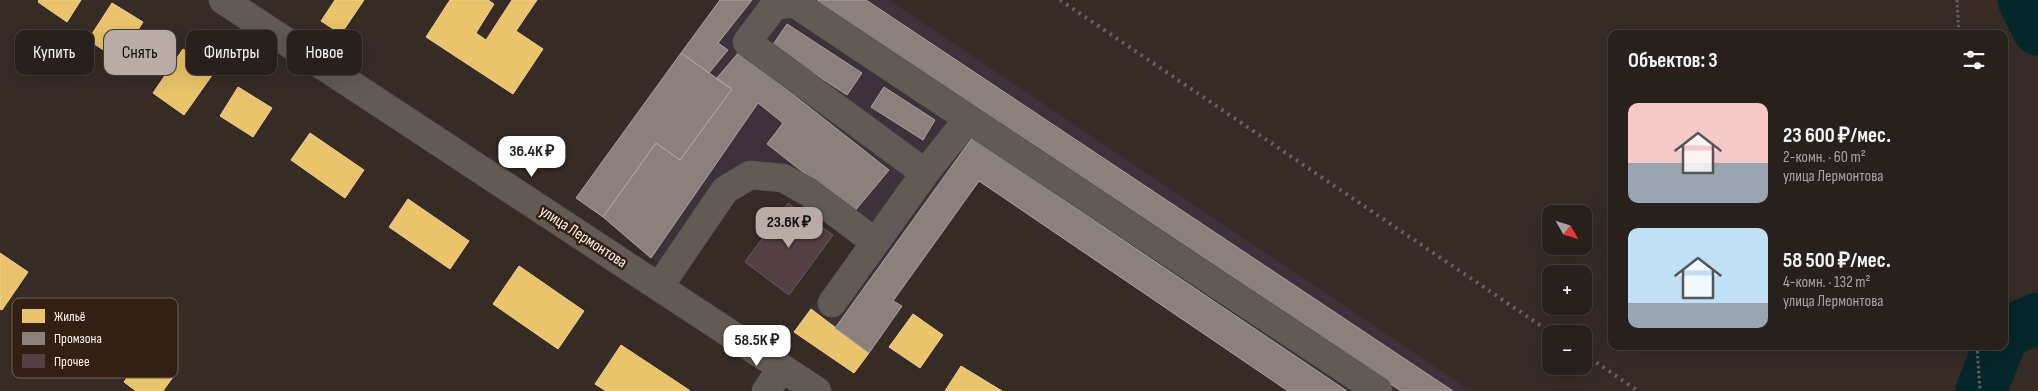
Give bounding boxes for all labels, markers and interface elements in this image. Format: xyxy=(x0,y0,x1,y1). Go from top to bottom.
chip: Купить xyxy=(15,30,94,75)
chip: Снять xyxy=(104,30,176,75)
chip: Фильтры xyxy=(186,30,277,75)
chip: Новое xyxy=(287,30,362,75)
icon: filters xyxy=(1960,46,1988,74)
text: Объектов: 3 xyxy=(1628,48,1718,73)
icon: home xyxy=(1668,123,1728,183)
text: 23 600 ₽/мес. xyxy=(1783,123,1891,148)
pin: 36.4K ₽ xyxy=(486,136,578,178)
text: 36.4K ₽ xyxy=(509,142,555,161)
text: 2-комн. · 60 m² xyxy=(1783,148,1866,167)
text: улица Лермонтова xyxy=(1783,167,1883,186)
street label: улица Лермонтова xyxy=(536,202,630,272)
north arrow xyxy=(1542,205,1592,255)
map controls xyxy=(1542,205,1592,375)
pin: 23.6K ₽ xyxy=(743,206,835,249)
text: 23.6K ₽ xyxy=(767,213,811,232)
icon: home xyxy=(1668,248,1728,308)
text: 58 500 ₽/мес. xyxy=(1783,248,1891,273)
button: + xyxy=(1542,265,1592,315)
text: 4-комн. · 132 m² xyxy=(1783,273,1871,292)
text: улица Лермонтова xyxy=(1783,292,1883,311)
legend xyxy=(12,298,178,378)
text: Жильё xyxy=(54,308,85,325)
pin: 58.5K ₽ xyxy=(711,324,803,367)
button: − xyxy=(1542,325,1592,375)
text: Промзона xyxy=(54,330,102,347)
text: 58.5K ₽ xyxy=(735,331,779,350)
text: Прочее xyxy=(54,353,90,370)

